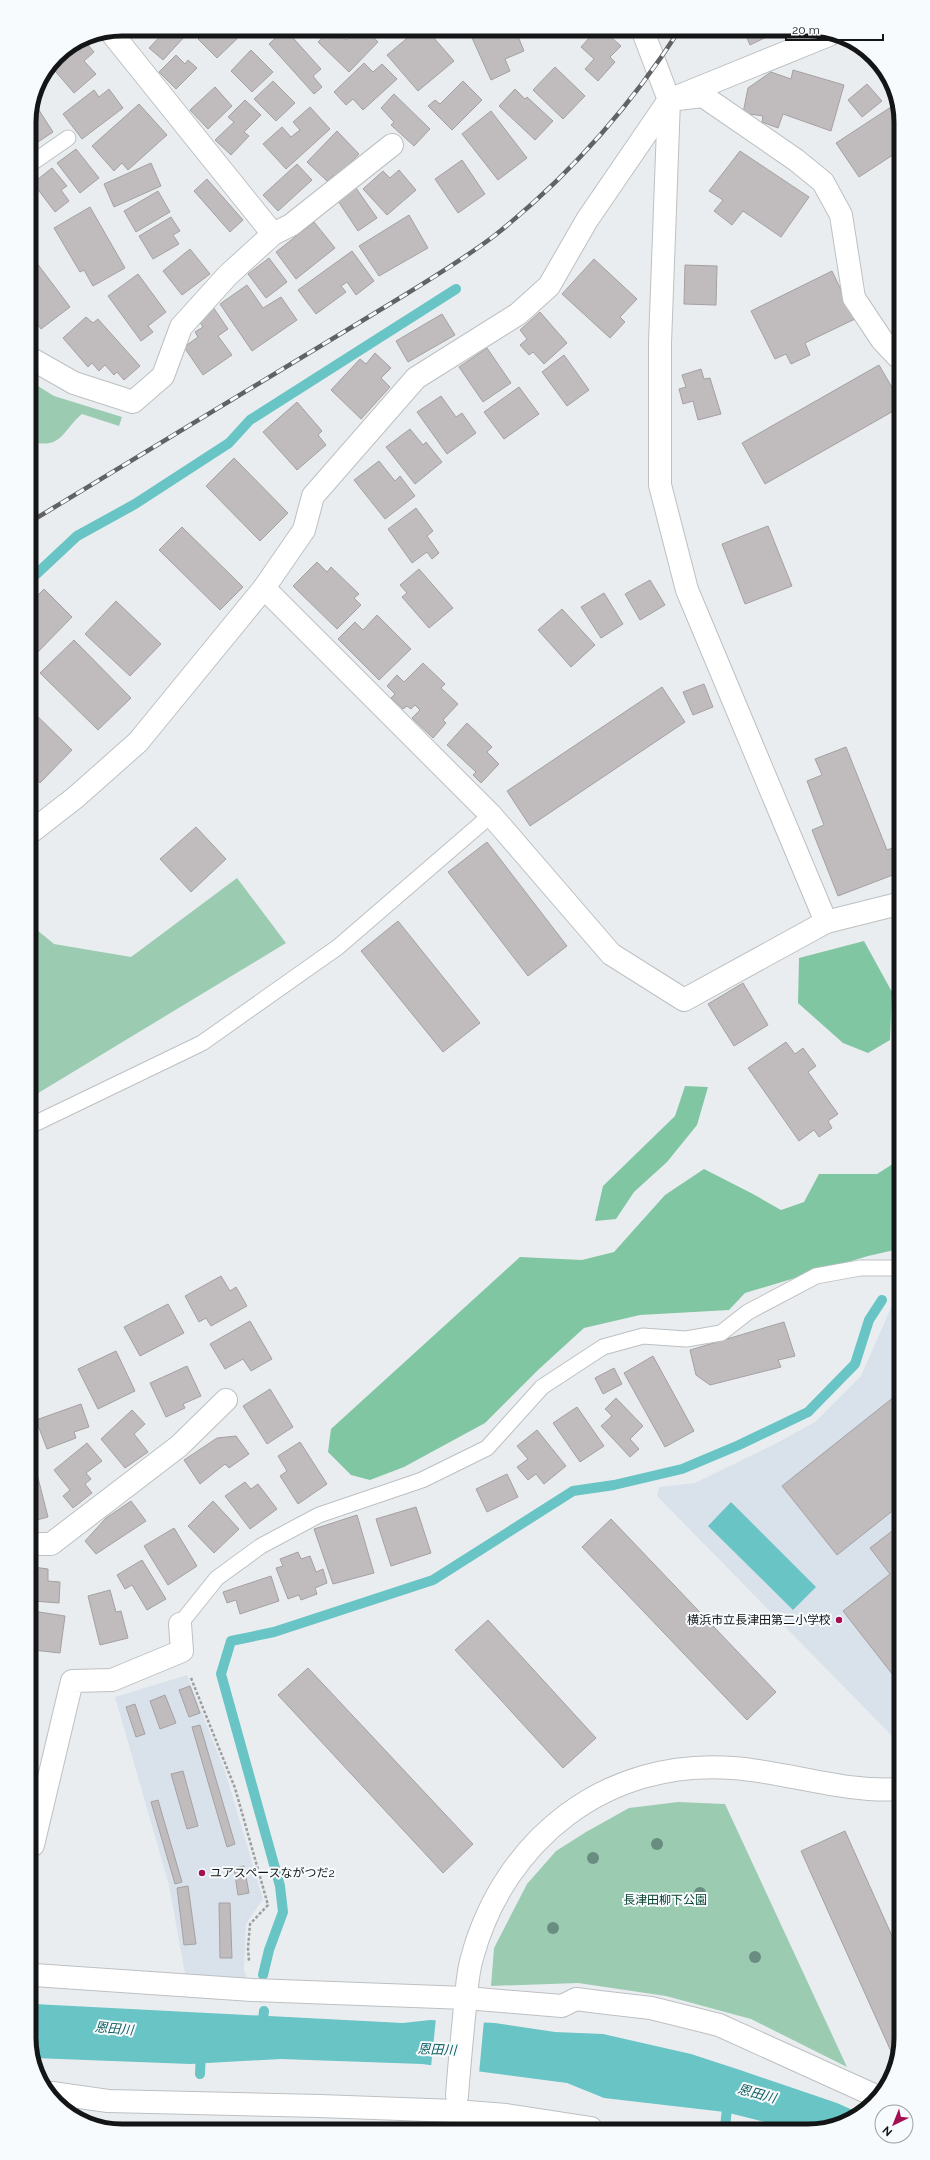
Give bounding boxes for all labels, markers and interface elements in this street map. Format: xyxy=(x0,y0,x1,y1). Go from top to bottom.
scale bar xyxy=(786,16,883,42)
text: 20 m xyxy=(792,23,820,37)
place label: 横浜市立長津田第二小学校 xyxy=(687,1613,831,1627)
marker: 横浜市立長津田第二小学校 xyxy=(834,1615,844,1625)
place label: ユアスペースながつだ2 xyxy=(210,1866,335,1880)
marker: ユアスペースながつだ2 xyxy=(197,1868,207,1878)
park label: 長津田柳下公園 xyxy=(623,1893,707,1907)
water label: 恩田川 xyxy=(94,2019,136,2038)
water label: 恩田川 xyxy=(417,2041,459,2058)
water label: 恩田川 xyxy=(736,2081,780,2106)
north arrow xyxy=(874,2104,914,2144)
text: N xyxy=(880,2123,895,2139)

